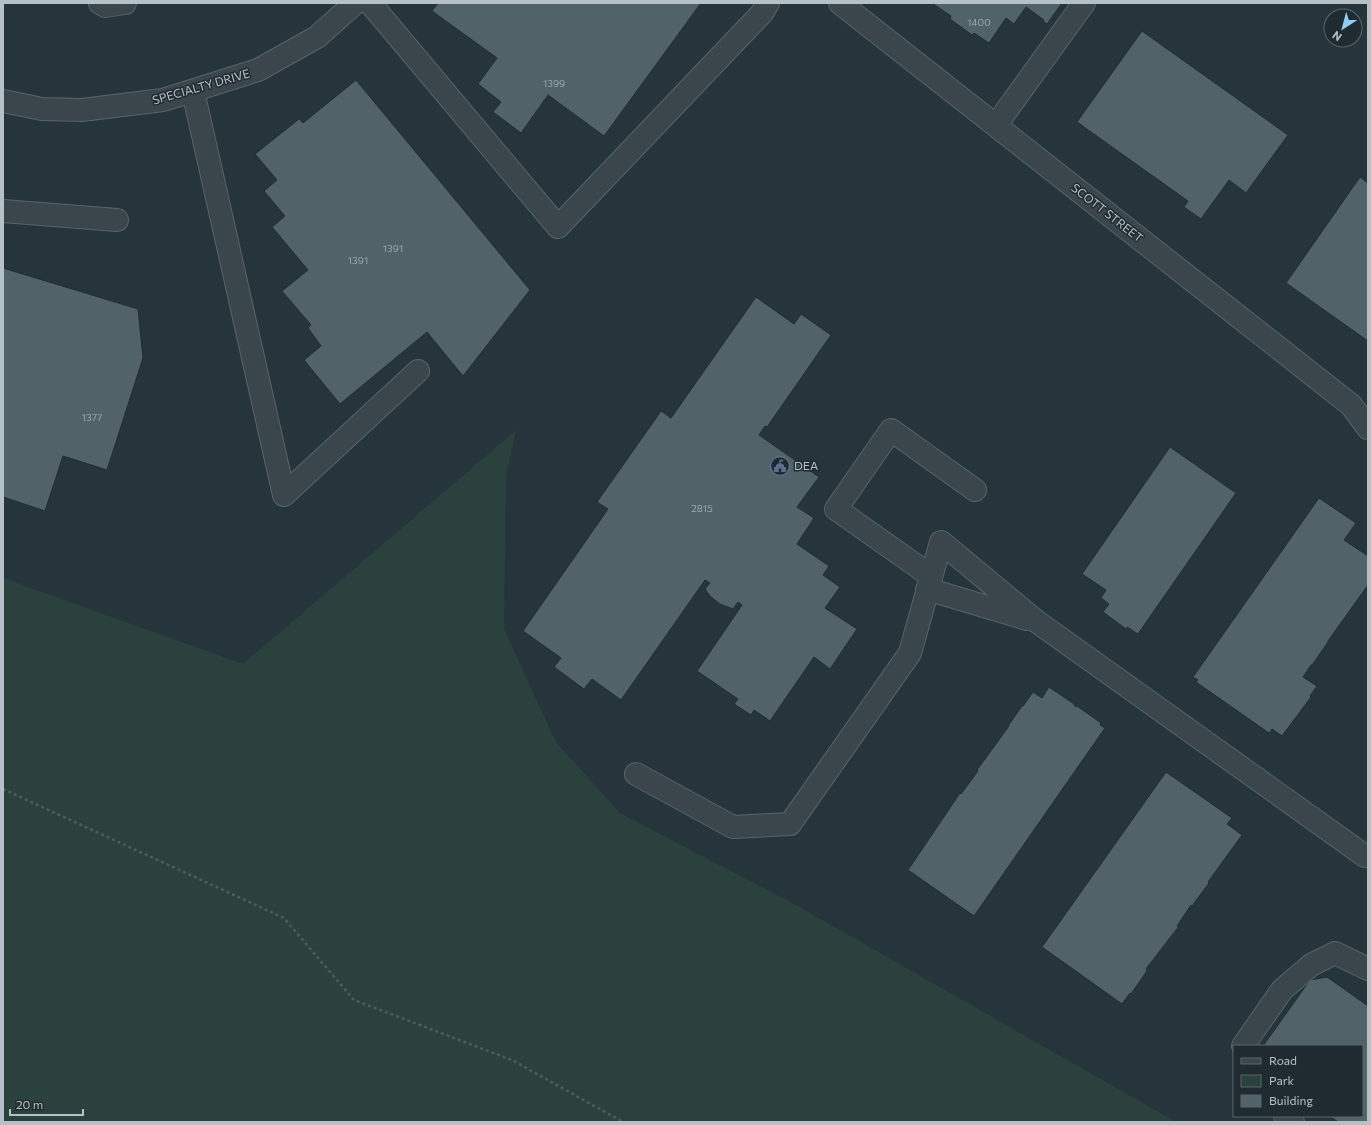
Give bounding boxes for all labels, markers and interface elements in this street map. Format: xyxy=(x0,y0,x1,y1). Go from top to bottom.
north arrow xyxy=(1323,8,1363,48)
house number: 1400 xyxy=(967,16,991,28)
text: N xyxy=(1330,29,1344,44)
street label: SPECIALTY DRIVE xyxy=(150,65,251,107)
house number: 1399 xyxy=(543,77,565,89)
street label: SCOTT STREET xyxy=(1069,180,1146,245)
house number: 1391 xyxy=(383,242,403,254)
house number: 1391 xyxy=(348,254,368,266)
house number: 1377 xyxy=(82,411,102,423)
public building icon: DEA xyxy=(769,455,791,477)
place label: DEA xyxy=(794,458,818,472)
house number: 2815 xyxy=(691,502,713,514)
legend xyxy=(1233,1045,1363,1117)
text: Road xyxy=(1269,1053,1297,1067)
text: Park xyxy=(1269,1073,1295,1087)
scale bar xyxy=(10,1091,83,1117)
text: Building xyxy=(1269,1093,1313,1107)
text: 20 m xyxy=(16,1097,43,1111)

